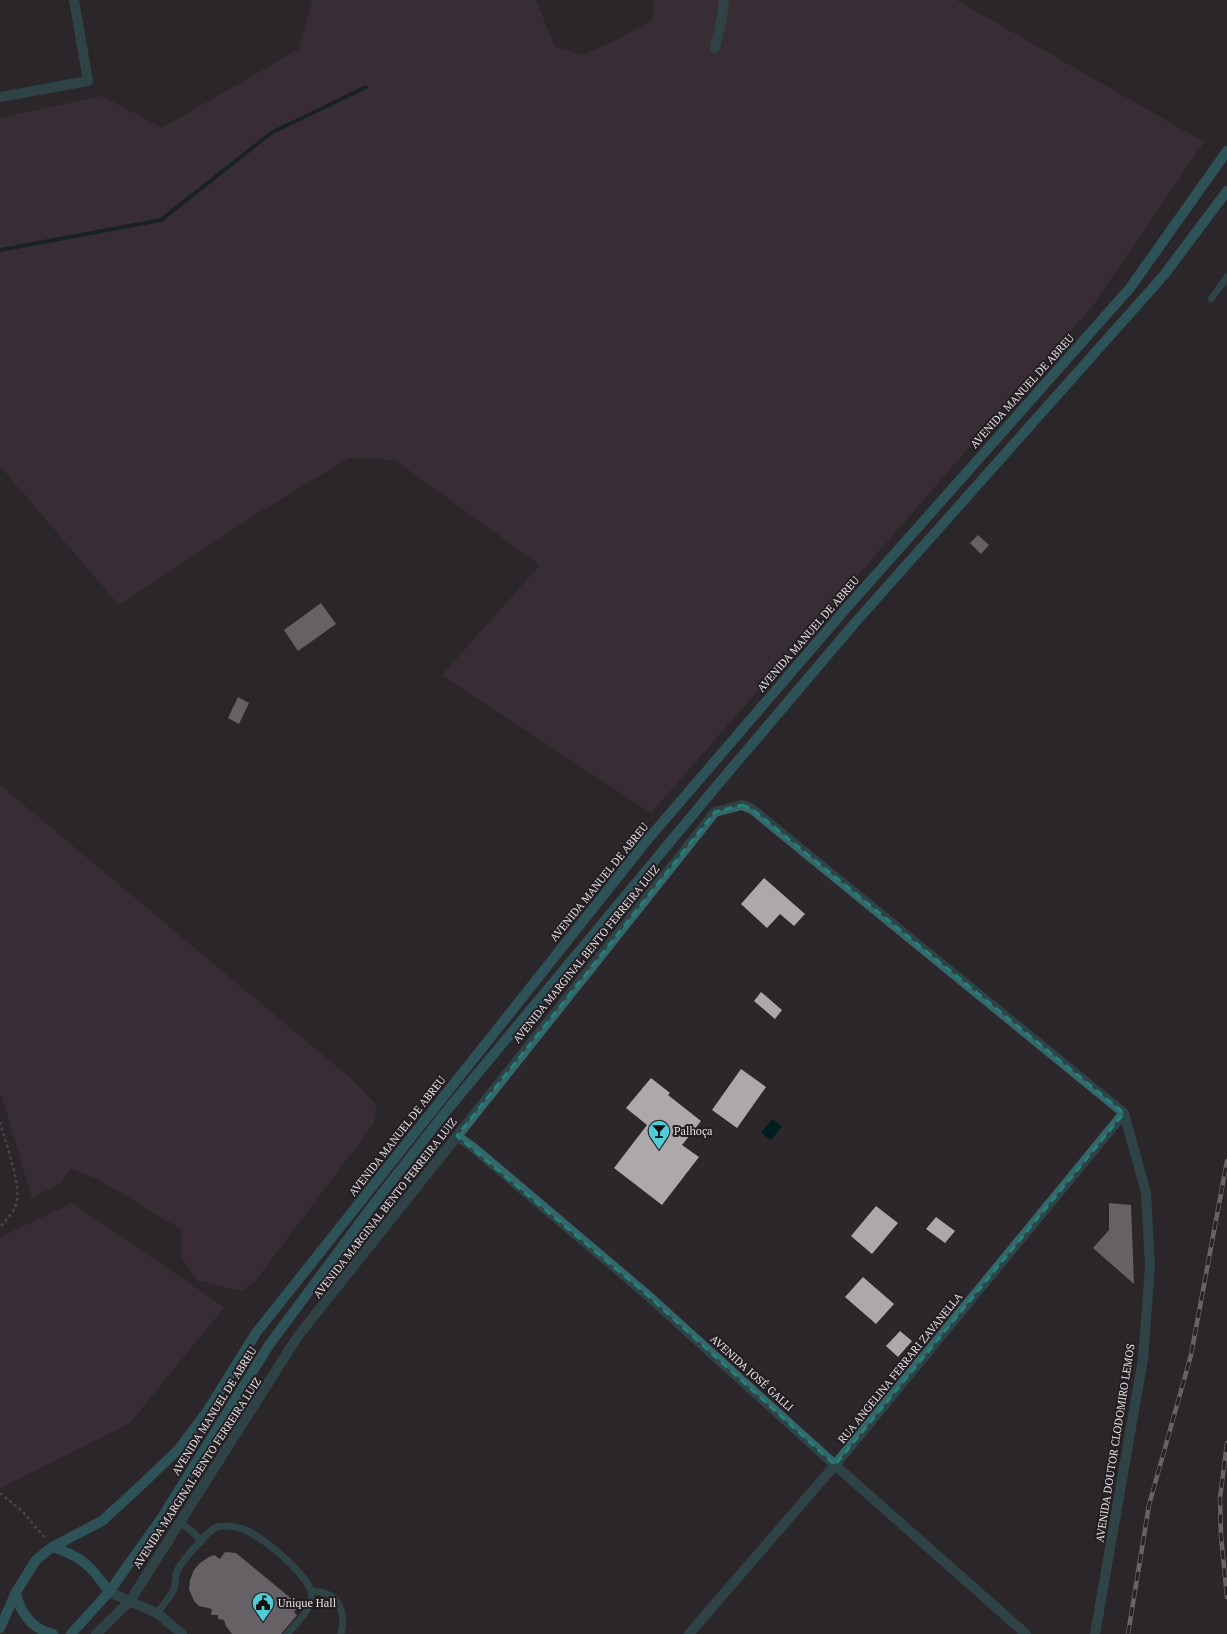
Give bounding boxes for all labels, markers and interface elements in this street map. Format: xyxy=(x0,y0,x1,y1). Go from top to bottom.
street label: AVENIDA MANUEL DE ABREU xyxy=(967,331,1077,451)
street label: AVENIDA MANUEL DE ABREU xyxy=(754,573,862,695)
street label: AVENIDA MANUEL DE ABREU xyxy=(547,819,652,944)
street label: AVENIDA MARGINAL BENTO FERREIRA LUIZ xyxy=(510,862,662,1046)
street label: AVENIDA MANUEL DE ABREU xyxy=(346,1073,449,1199)
street label: AVENIDA MARGINAL BENTO FERREIRA LUIZ xyxy=(310,1115,460,1301)
bar icon: Palhoça xyxy=(646,1118,672,1151)
place label: Palhoça xyxy=(674,1124,713,1138)
street label: RUA ANGELINA FERRARI ZAVANELLA xyxy=(835,1289,966,1446)
street label: AVENIDA JOSÉ GALLI xyxy=(707,1332,797,1414)
street label: AVENIDA DOUTOR CLODOMIRO LEMOS xyxy=(1092,1343,1138,1543)
street label: AVENIDA MANUEL DE ABREU xyxy=(169,1344,260,1478)
street label: AVENIDA MARGINAL BENTO FERREIRA LUIZ xyxy=(130,1375,264,1571)
public building icon: Unique Hall xyxy=(250,1590,276,1623)
place label: Unique Hall xyxy=(278,1596,336,1610)

